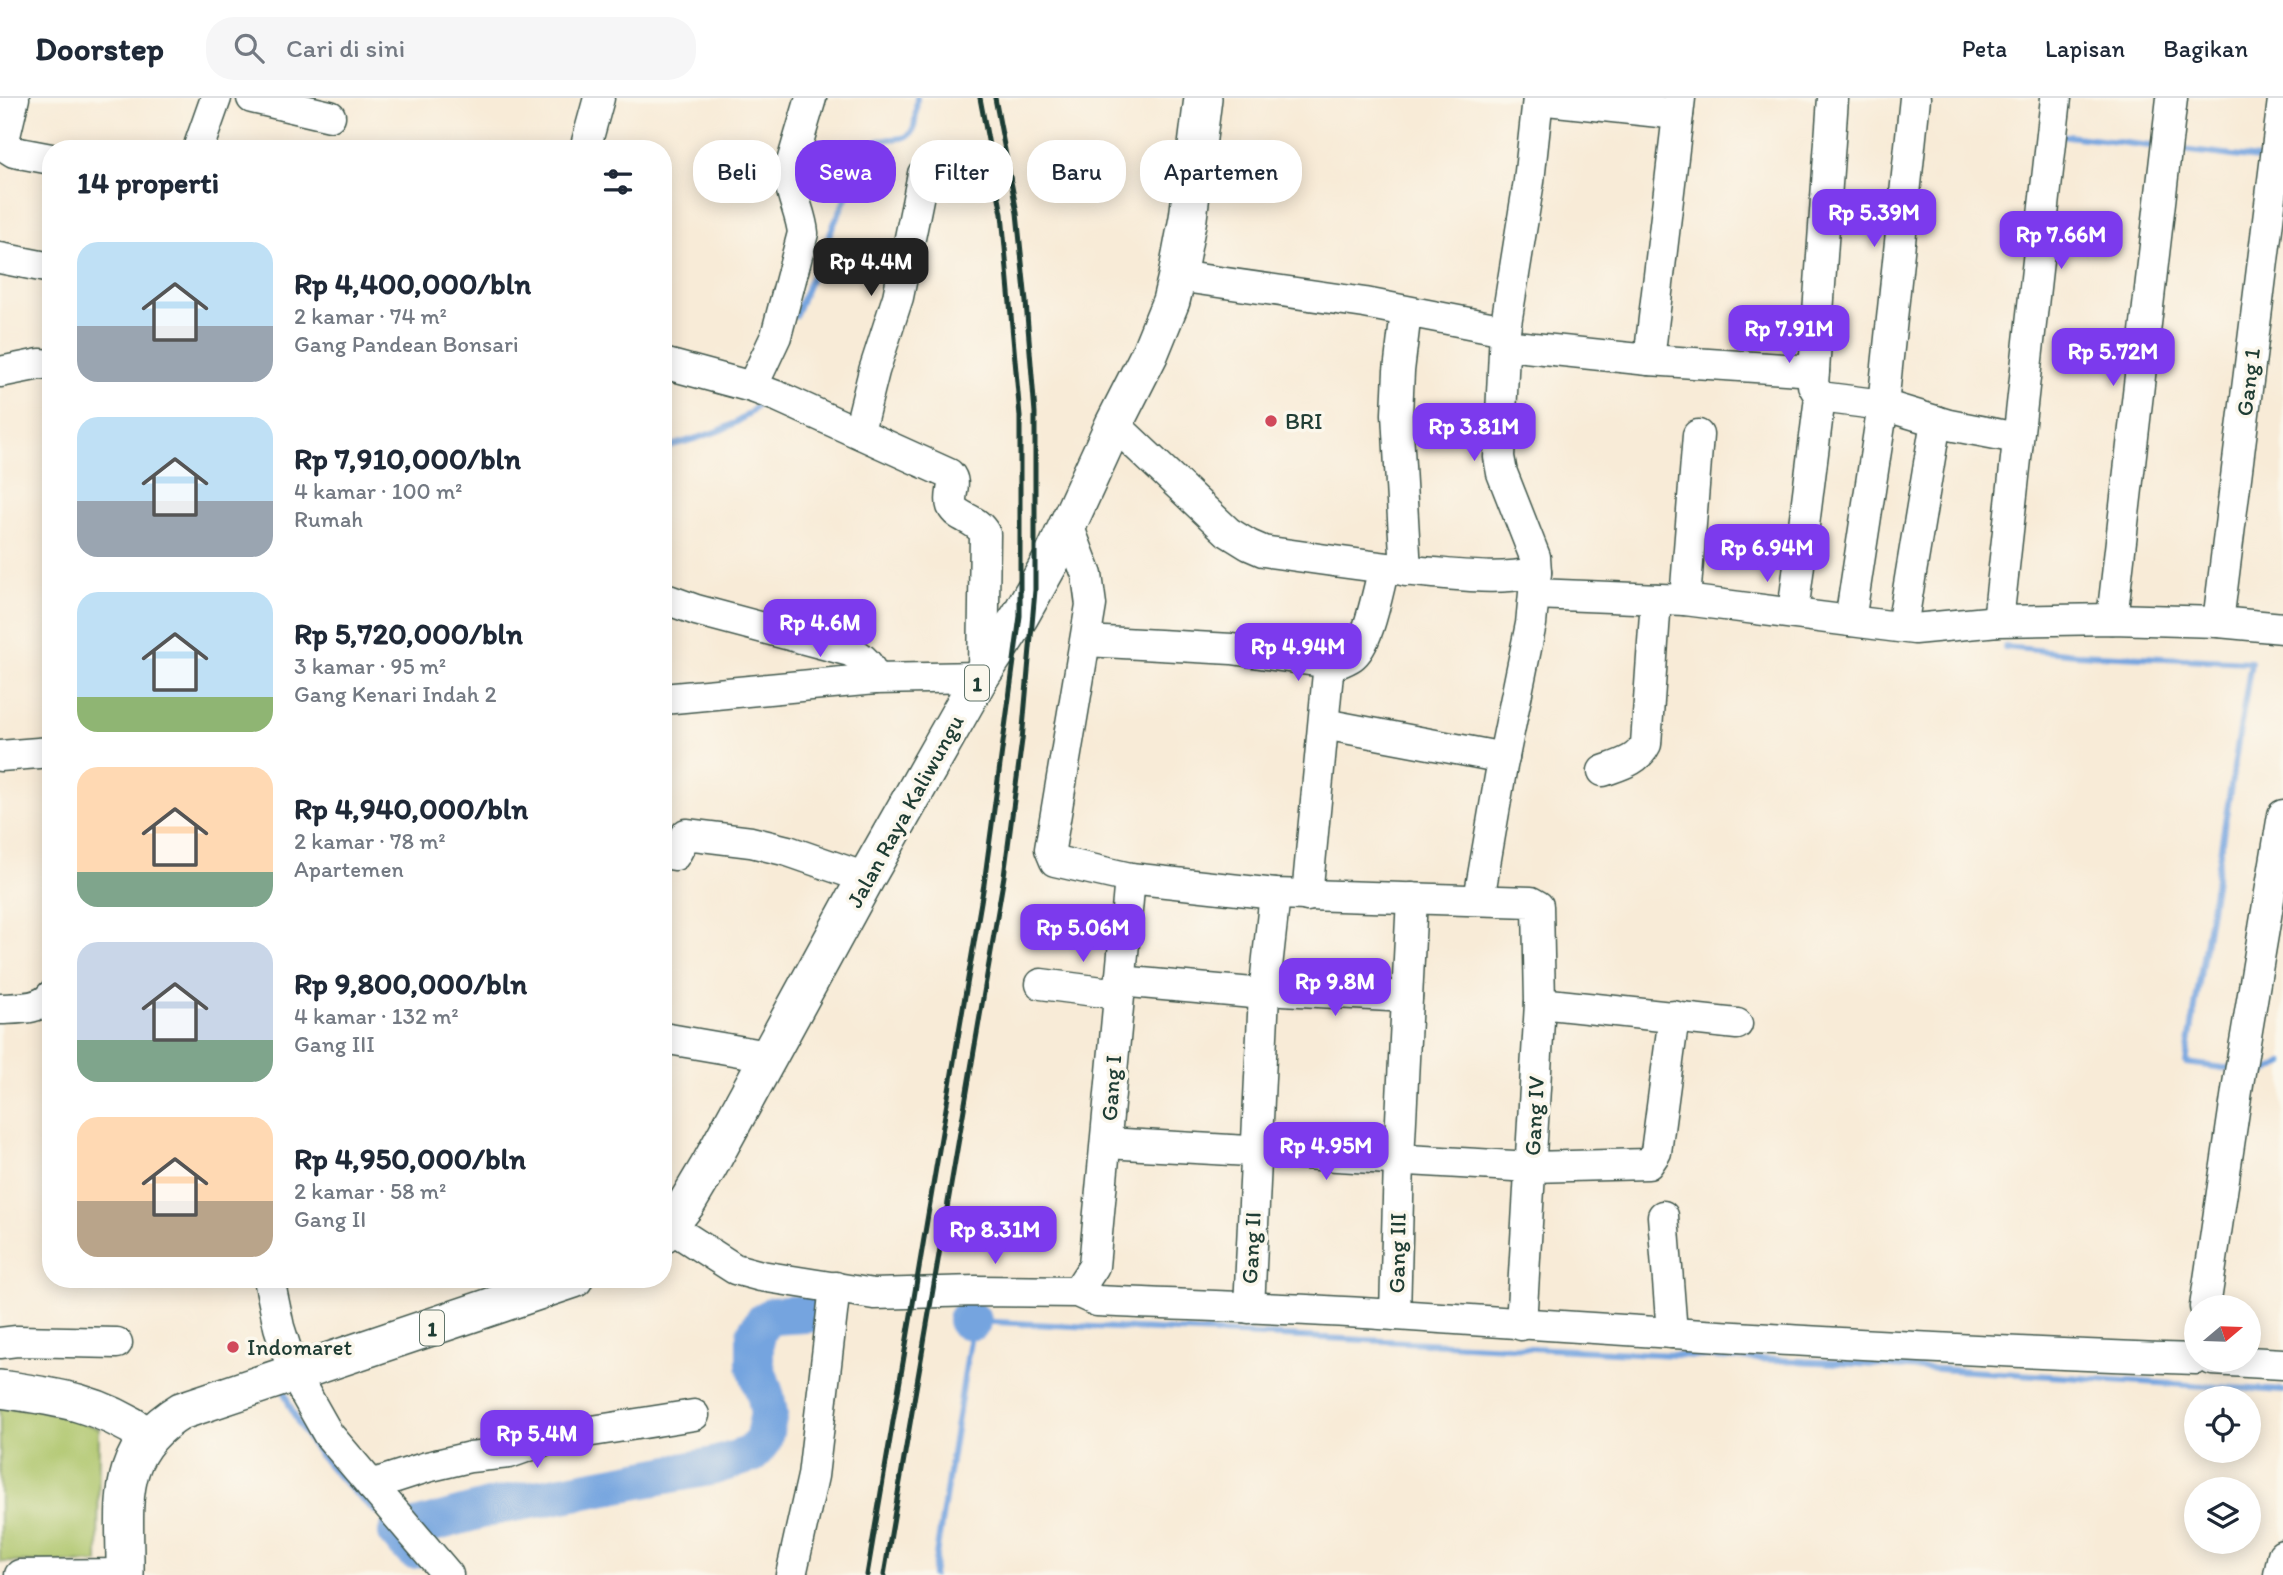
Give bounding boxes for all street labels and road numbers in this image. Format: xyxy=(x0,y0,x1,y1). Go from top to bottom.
street label: Gang 1 xyxy=(2230,346,2266,418)
road number: 1 xyxy=(965,666,989,700)
street label: Jalan Raya Kaliwungu xyxy=(840,709,970,912)
street label: Gang I xyxy=(1095,1054,1127,1122)
street label: Gang IV xyxy=(1518,1075,1550,1157)
street label: Gang II xyxy=(1235,1211,1267,1285)
street label: Gang III xyxy=(1382,1212,1412,1294)
road number: 1 xyxy=(420,1310,444,1346)

